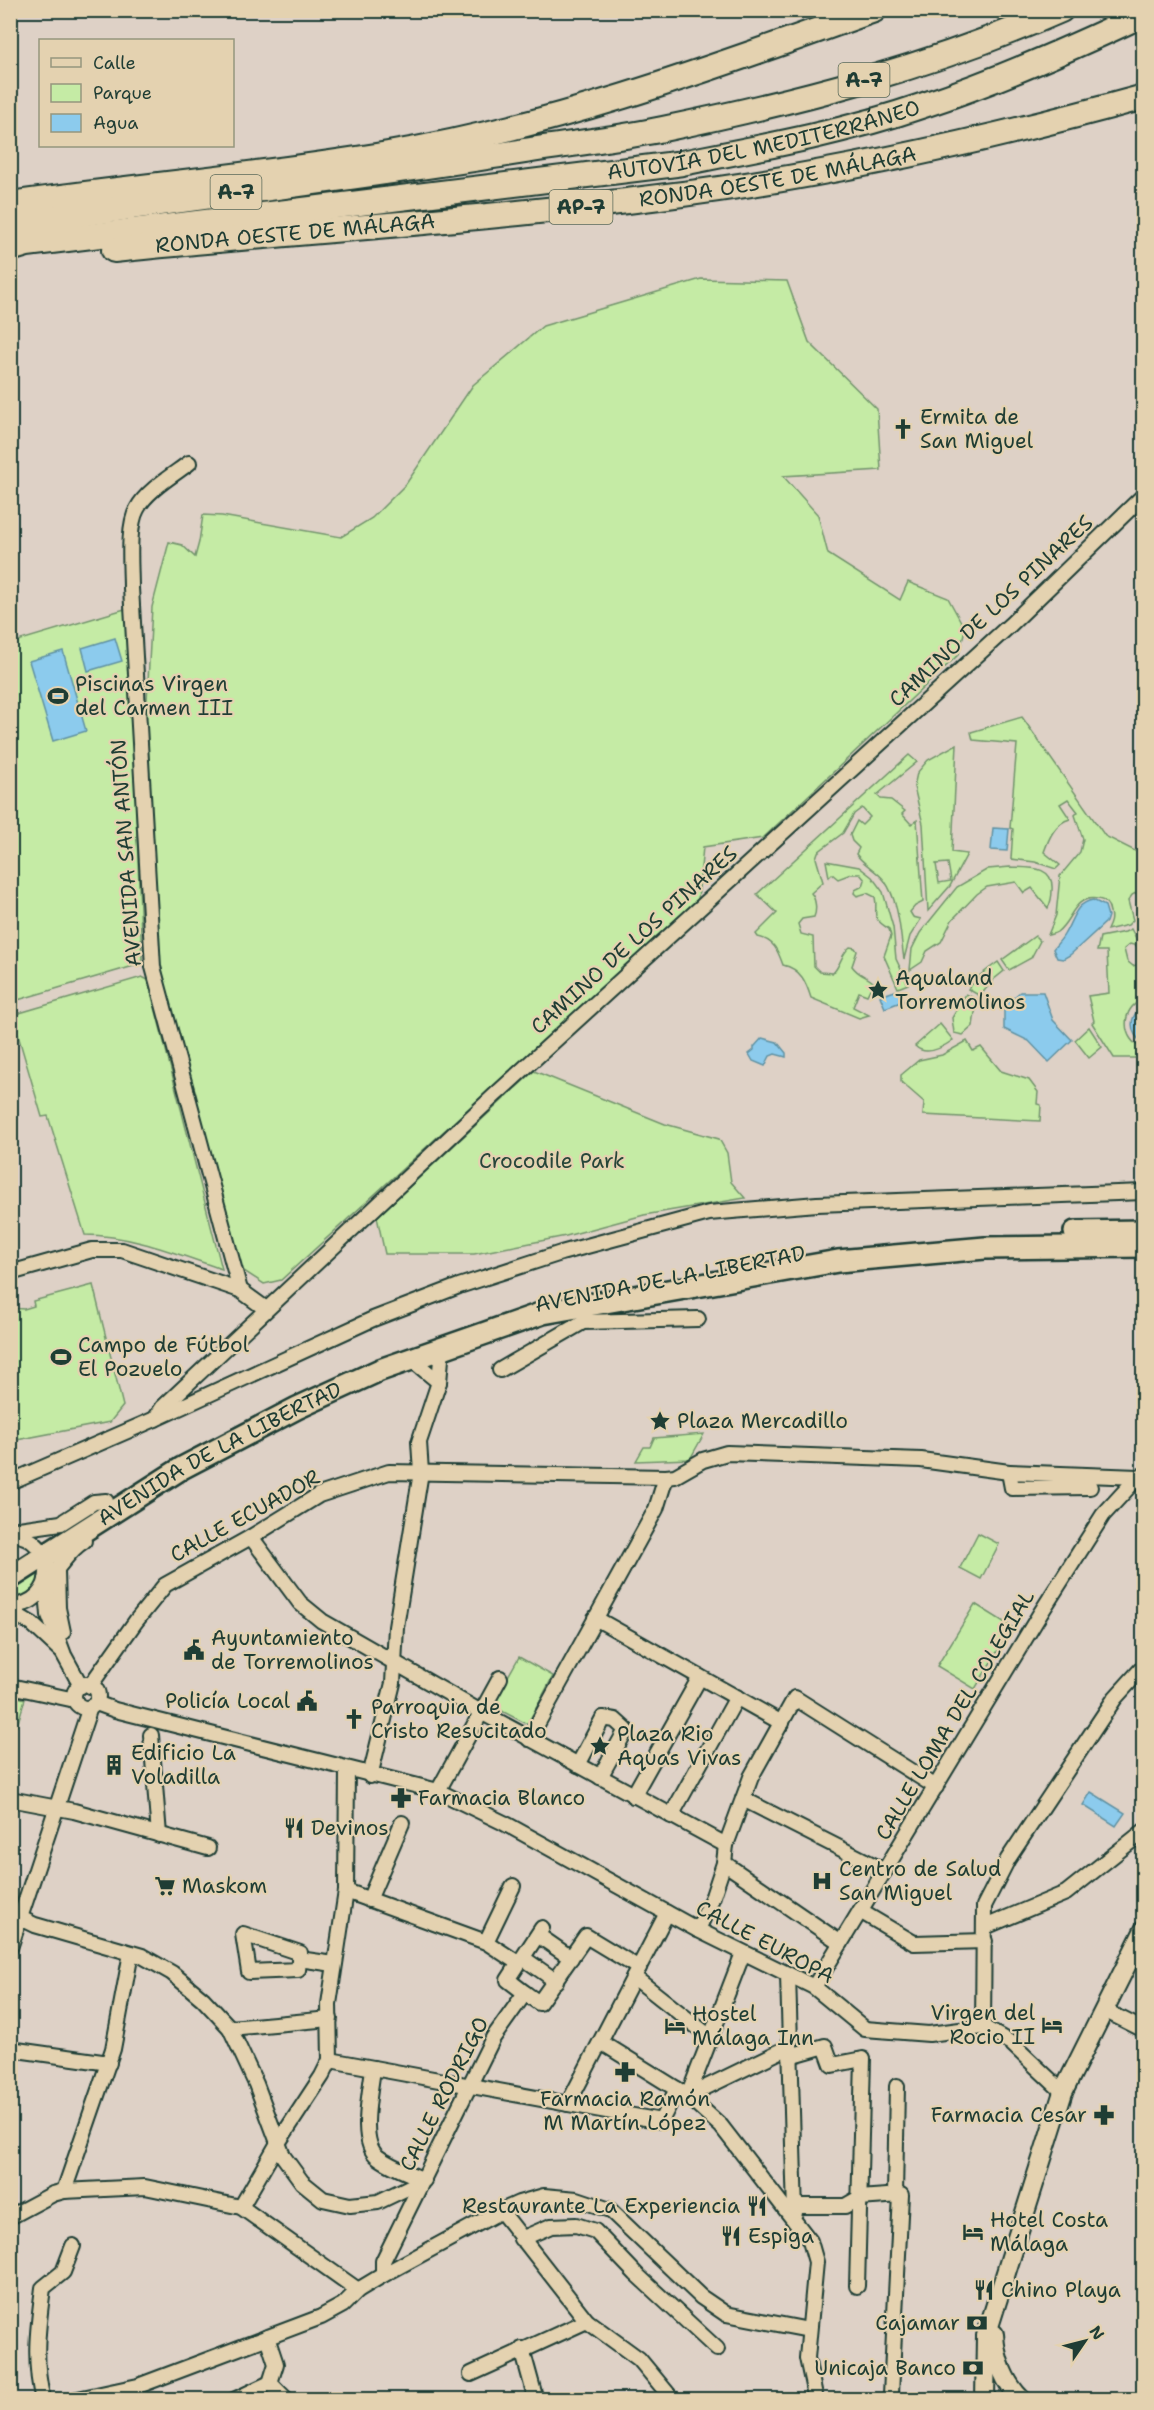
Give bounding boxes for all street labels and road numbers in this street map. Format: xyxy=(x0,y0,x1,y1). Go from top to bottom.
road number: A-7 xyxy=(838,63,890,97)
street label: AUTOVÍA DEL MEDITERRÁNEO xyxy=(606,93,923,186)
street label: RONDA OESTE DE MÁLAGA xyxy=(637,140,919,213)
road number: A-7 xyxy=(210,175,262,209)
road number: AP-7 xyxy=(550,190,612,224)
street label: RONDA OESTE DE MÁLAGA xyxy=(154,207,436,260)
street label: CAMINO DE LOS PINARES xyxy=(883,509,1099,713)
street label: AVENIDA SAN ANTÓN xyxy=(103,738,148,968)
street label: CAMINO DE LOS PINARES xyxy=(525,840,743,1040)
street label: AVENIDA DE LA LIBERTAD xyxy=(532,1239,808,1319)
street label: AVENIDA DE LA LIBERTAD xyxy=(92,1375,346,1532)
street label: CALLE ECUADOR xyxy=(165,1463,325,1569)
street label: CALLE LOMA DEL COLEGIAL xyxy=(869,1584,1041,1845)
street label: CALLE EUROPA xyxy=(691,1894,839,1990)
street label: CALLE RODRIGO xyxy=(393,2012,495,2176)

